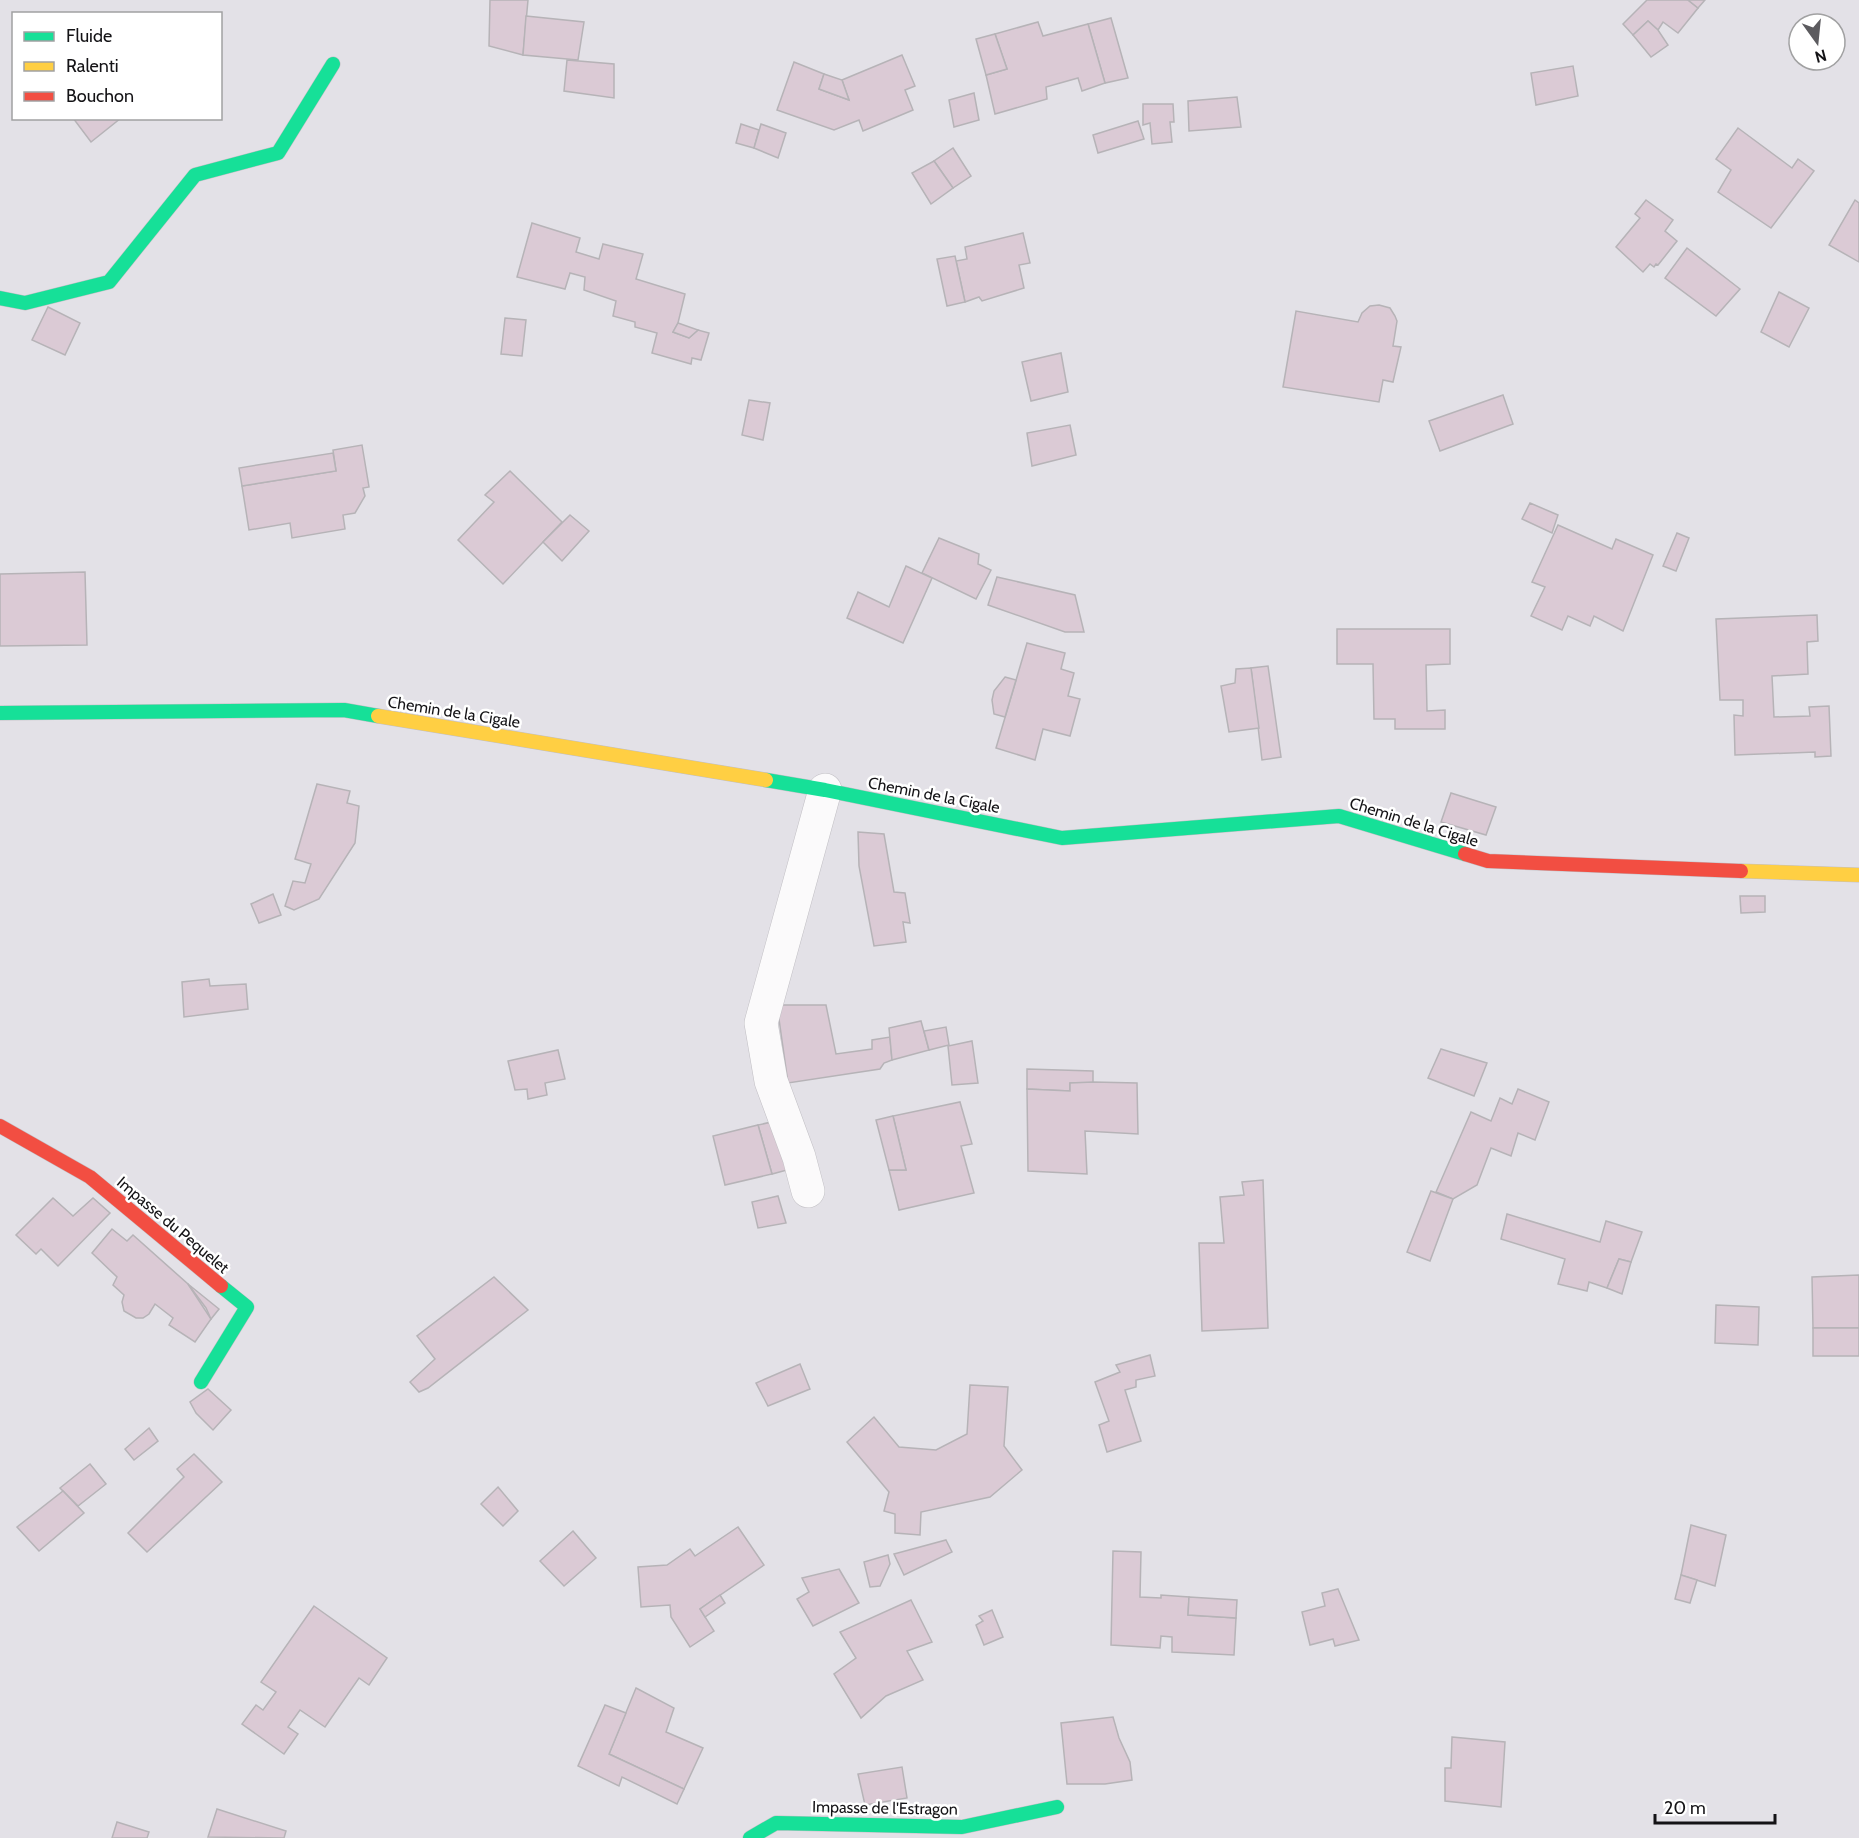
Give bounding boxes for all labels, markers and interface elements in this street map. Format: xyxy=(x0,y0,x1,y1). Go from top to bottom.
legend xyxy=(12,12,222,120)
north arrow xyxy=(1787,12,1847,72)
text: Fluide xyxy=(66,25,112,47)
text: N xyxy=(1813,45,1829,67)
text: Ralenti xyxy=(66,55,119,77)
text: Bouchon xyxy=(66,85,134,107)
street label: Chemin de la Cigale xyxy=(386,692,522,732)
street label: Chemin de la Cigale xyxy=(867,773,1001,817)
street label: Chemin de la Cigale xyxy=(1347,793,1481,851)
street label: Impasse du Pequelet xyxy=(113,1173,233,1278)
scale bar xyxy=(1655,1787,1775,1825)
street label: Impasse de l'Estragon xyxy=(812,1797,958,1819)
text: 20 m xyxy=(1664,1797,1706,1819)

